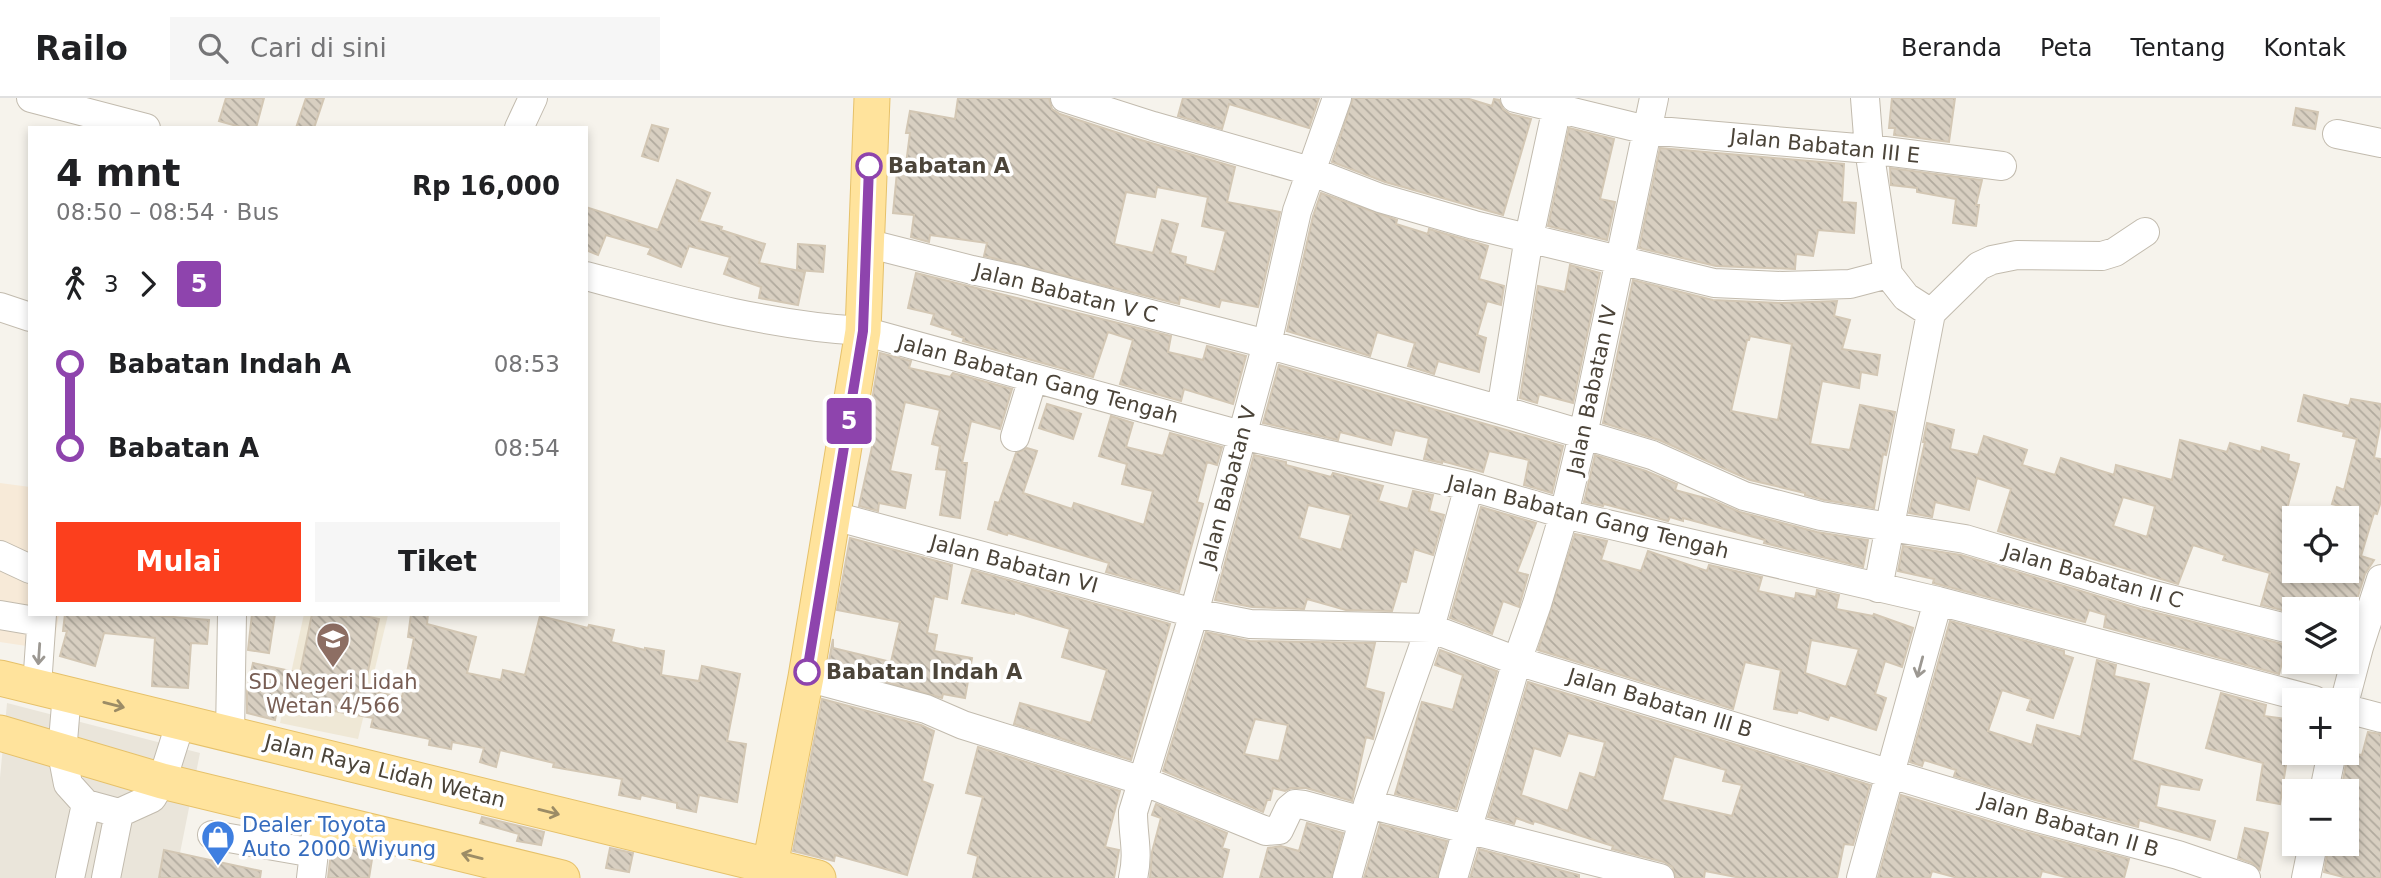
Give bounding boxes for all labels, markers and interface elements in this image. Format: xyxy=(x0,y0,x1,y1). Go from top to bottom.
search box xyxy=(170,17,660,80)
text: Railo xyxy=(35,29,128,68)
icon: search xyxy=(194,29,232,67)
text: Cari di sini xyxy=(250,33,387,63)
text: Beranda xyxy=(1901,34,2002,62)
text: Peta xyxy=(2040,34,2092,62)
text: Tentang xyxy=(2130,34,2226,62)
text: Kontak xyxy=(2264,34,2346,62)
street label: Jalan Babatan III E xyxy=(1727,124,1921,168)
text: 4 mnt xyxy=(56,151,180,195)
marker: Babatan A xyxy=(856,153,882,179)
place label: Babatan A xyxy=(888,154,1011,178)
text: Rp 16,000 xyxy=(412,171,560,201)
text: 08:50 – 08:54 · Bus xyxy=(56,199,279,225)
street label: Jalan Babatan V C xyxy=(970,258,1160,327)
icon: walk xyxy=(56,265,94,303)
icon: forward xyxy=(129,265,167,303)
text: 5 xyxy=(191,270,207,298)
text: 3 xyxy=(104,271,119,297)
street label: Jalan Babatan IV xyxy=(1562,302,1622,479)
street label: Jalan Babatan Gang Tengah xyxy=(893,329,1181,428)
text: Babatan Indah A xyxy=(108,349,351,379)
text: 08:53 xyxy=(494,351,560,377)
line badge: 5 xyxy=(826,398,872,444)
street label: Jalan Babatan V xyxy=(1194,403,1261,573)
text: 5 xyxy=(841,407,857,435)
text: Babatan A xyxy=(108,433,259,463)
text: 08:54 xyxy=(494,435,560,461)
street label: Jalan Babatan Gang Tengah xyxy=(1443,470,1731,564)
map controls xyxy=(2282,506,2359,856)
button: locate xyxy=(2282,506,2359,583)
button: Mulai xyxy=(56,522,301,602)
button: Tiket xyxy=(315,522,560,602)
street label: Jalan Babatan VI xyxy=(925,530,1101,598)
street label: Jalan Babatan II C xyxy=(1998,538,2186,613)
button: layers xyxy=(2282,597,2359,674)
school or university icon: SD Negeri Lidah Wetan 4/566 xyxy=(314,620,352,669)
one-way arrow xyxy=(33,642,46,665)
one-way arrow xyxy=(1913,655,1926,678)
marker: Babatan Indah A xyxy=(794,659,820,685)
place label: Babatan Indah A xyxy=(826,660,1023,684)
street label: Jalan Babatan III B xyxy=(1563,663,1755,743)
place label: SD Negeri Lidah Wetan 4/566 xyxy=(248,670,418,718)
button: + xyxy=(2282,688,2359,765)
one-way arrow xyxy=(102,699,125,712)
street label: Jalan Raya Lidah Wetan xyxy=(260,729,508,813)
button: − xyxy=(2282,779,2359,856)
street label: Jalan Babatan II B xyxy=(1974,787,2162,862)
one-way arrow xyxy=(537,806,560,819)
place label: Dealer Toyota Auto 2000 Wiyung xyxy=(242,813,436,861)
shop icon: Dealer Toyota Auto 2000 Wiyung xyxy=(199,818,237,867)
one-way arrow xyxy=(461,849,484,862)

